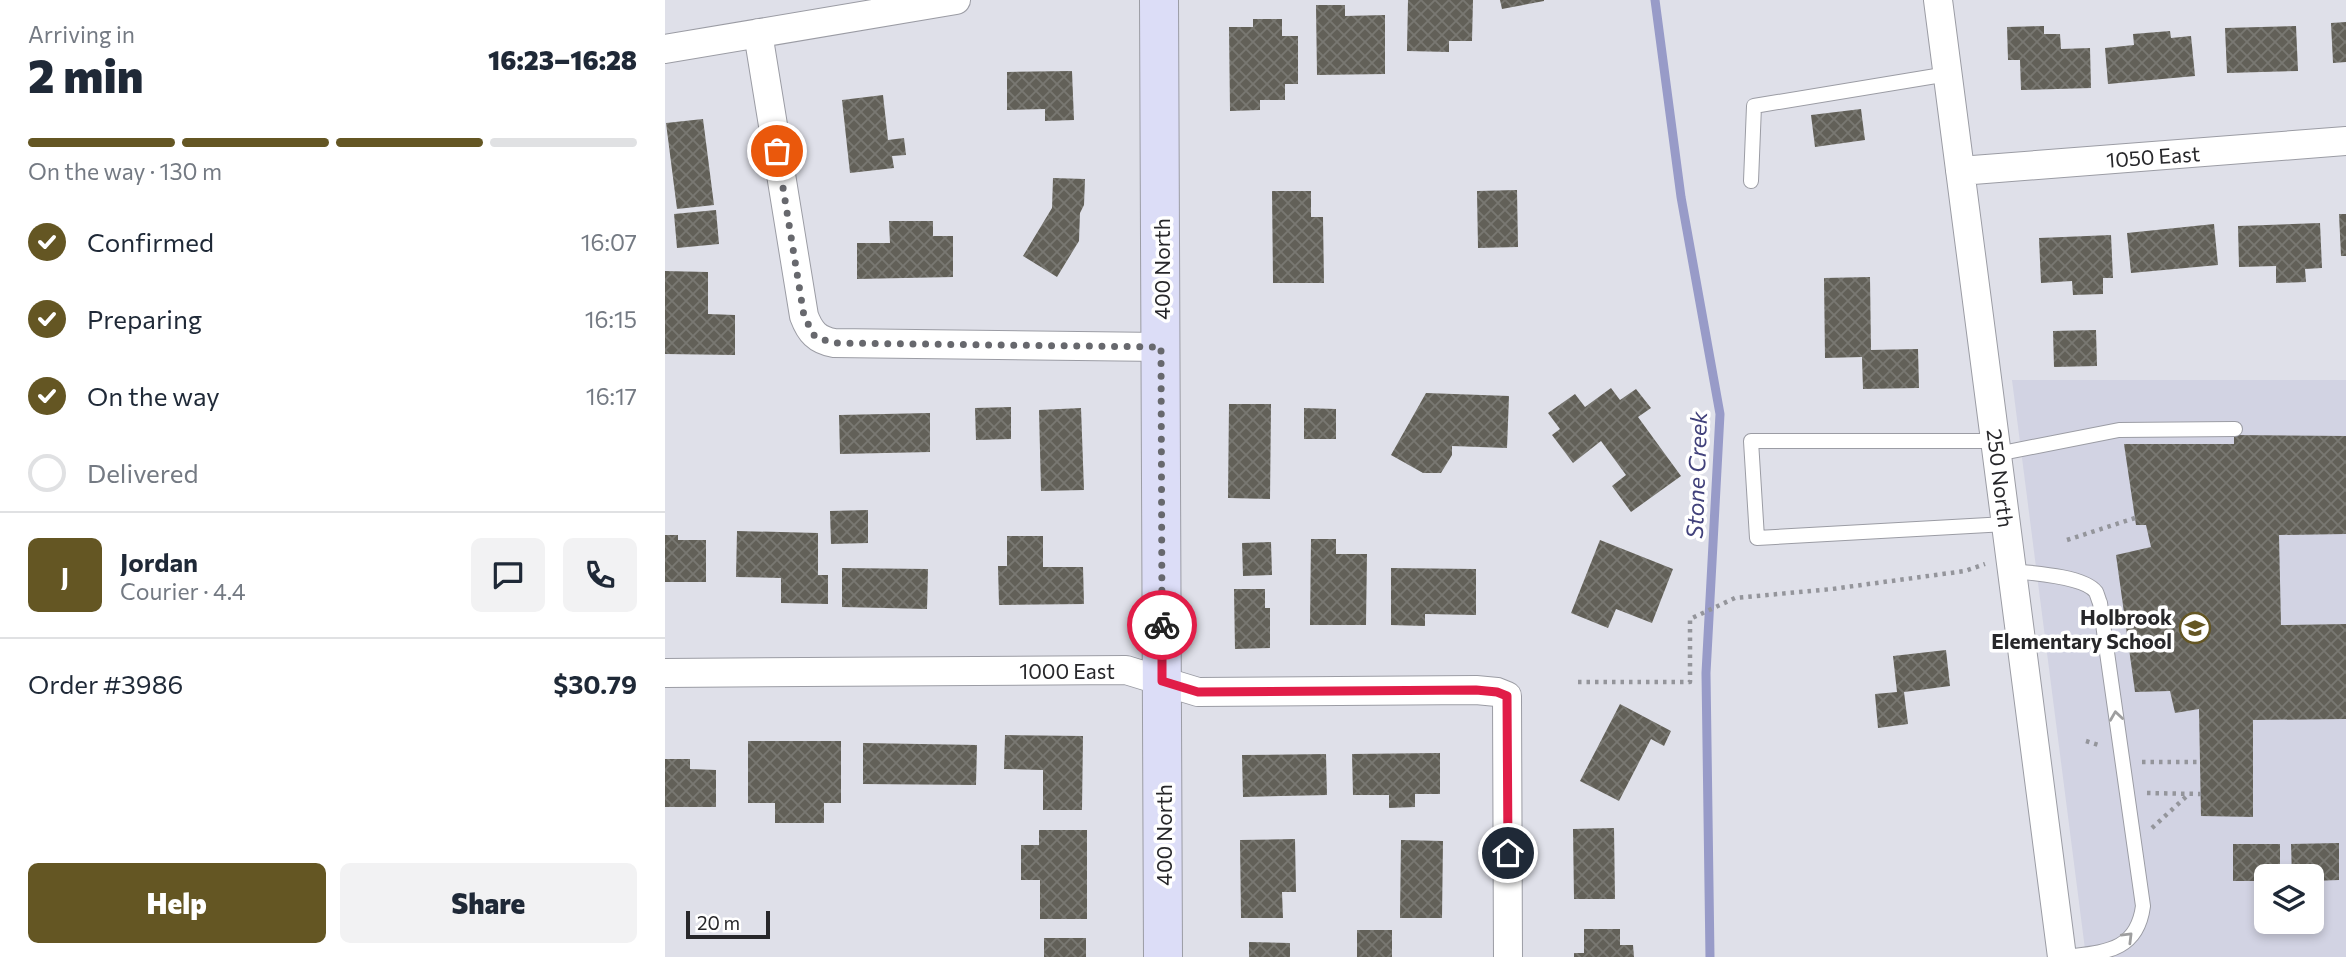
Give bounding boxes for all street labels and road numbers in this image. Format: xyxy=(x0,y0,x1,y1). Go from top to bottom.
street label: 1050 East xyxy=(2105,140,2201,172)
street label: 400 North xyxy=(1149,218,1174,320)
street label: 250 North xyxy=(1983,427,2019,529)
street label: 1000 East xyxy=(1019,658,1115,683)
street label: 400 North xyxy=(1151,784,1176,886)

